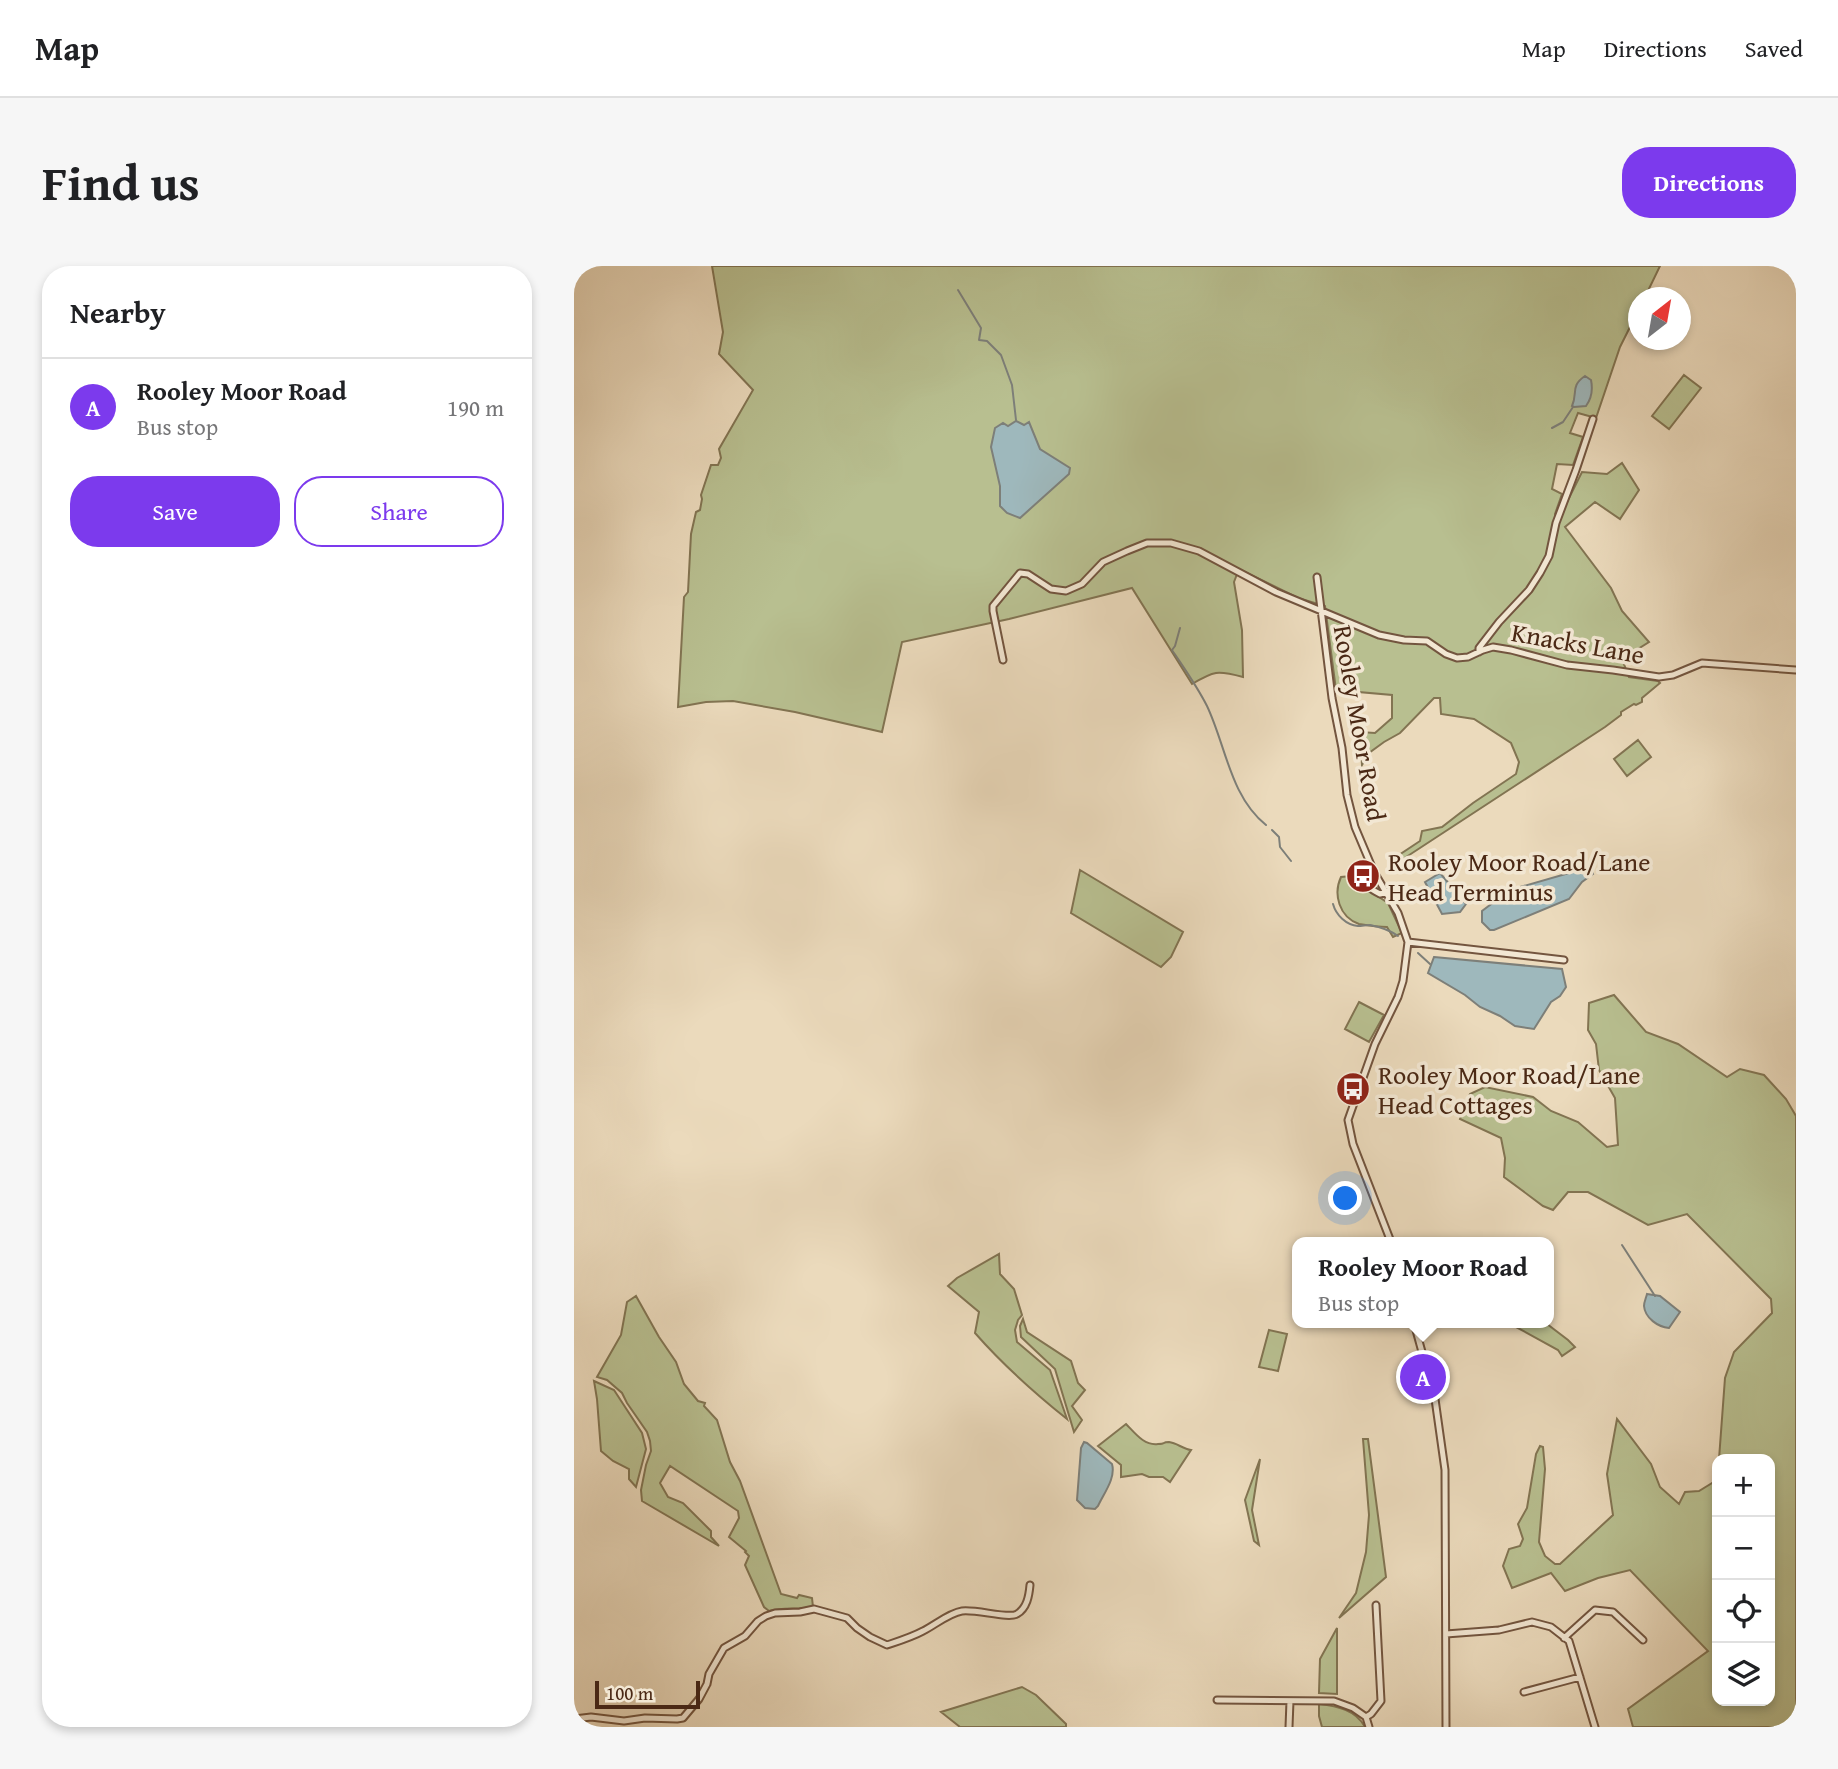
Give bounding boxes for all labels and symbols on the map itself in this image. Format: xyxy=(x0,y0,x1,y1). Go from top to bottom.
north arrow xyxy=(1628,287,1691,350)
street label: Knacks Lane xyxy=(1508,612,1648,674)
street label: Rooley Moor Road xyxy=(1324,622,1396,824)
place label: Rooley Moor Road/Lane Head Terminus xyxy=(1388,842,1650,911)
bus stop icon: Rooley Moor Road/Lane Head Terminus xyxy=(1344,857,1382,895)
place label: Rooley Moor Road/Lane Head Cottages xyxy=(1378,1055,1640,1124)
bus stop icon: Rooley Moor Road/Lane Head Cottages xyxy=(1334,1070,1372,1108)
your location xyxy=(1328,1181,1362,1215)
pin: A xyxy=(1400,1351,1446,1403)
scale bar xyxy=(595,1678,700,1710)

